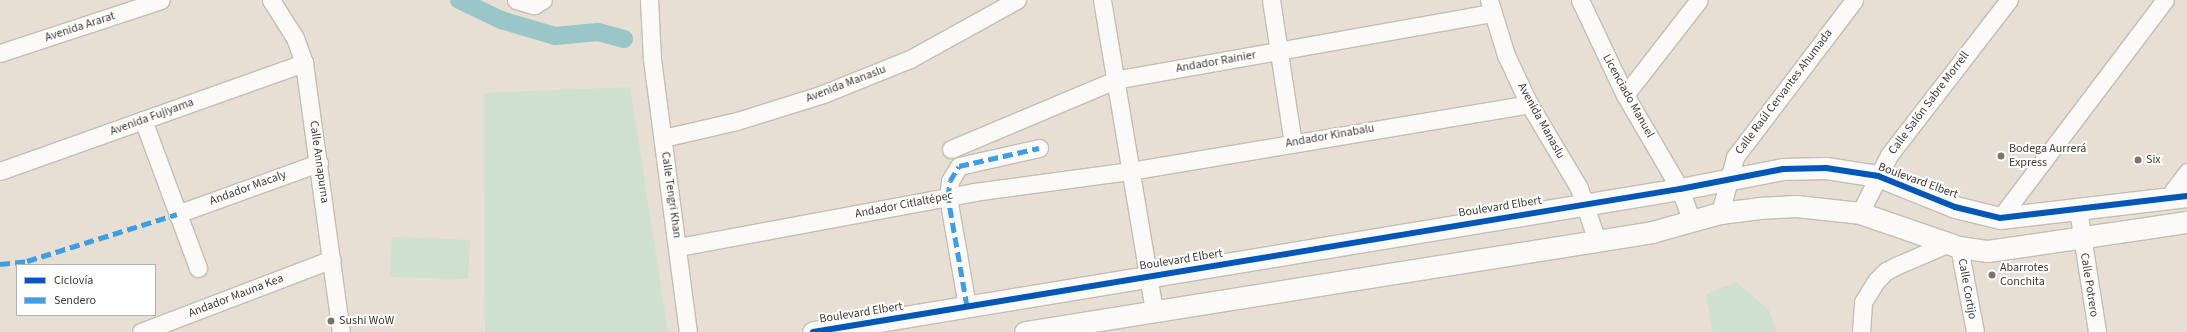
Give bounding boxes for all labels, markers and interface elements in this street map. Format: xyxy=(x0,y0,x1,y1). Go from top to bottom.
street label: Avenida Ararat xyxy=(43,9,117,45)
street label: Calle Raúl Cervantes Ahumada xyxy=(1732,27,1836,157)
street label: Andador Rainier xyxy=(1175,48,1257,76)
street label: Calle Salón Sabre Morrell xyxy=(1886,49,1972,157)
street label: Licenciado Manuel xyxy=(1599,52,1657,140)
street label: Avenida Manaslu xyxy=(804,62,888,106)
street label: Avenida Manaslu xyxy=(1514,81,1568,161)
street label: Avenida Fujiyama xyxy=(108,95,196,139)
street label: Calle Annapurna xyxy=(306,120,332,204)
street label: Andador Kinabalu xyxy=(1284,121,1376,151)
place label: Bodega Aurrerá Express xyxy=(2009,142,2086,170)
street label: Calle Tengri Khan xyxy=(658,151,684,239)
marker: Bodega Aurrerá Express xyxy=(1996,151,2006,161)
place label: Six xyxy=(2146,153,2161,167)
marker: Six xyxy=(2133,155,2143,165)
street label: Boulevard Elbert xyxy=(1876,160,1960,202)
street label: Andador Macaly xyxy=(208,167,288,209)
street label: Andador Citlaltépec xyxy=(854,188,954,222)
street label: Boulevard Elbert xyxy=(1457,193,1543,221)
street label: Boulevard Elbert xyxy=(1138,246,1224,274)
street label: Calle Potrero xyxy=(2077,252,2101,318)
street label: Calle Cortijo xyxy=(1955,258,1979,320)
place label: Abarrotes Conchita xyxy=(2000,261,2048,289)
legend xyxy=(16,264,156,316)
marker: Abarrotes Conchita xyxy=(1987,270,1997,280)
street label: Andador Mauna Kea xyxy=(186,271,286,321)
text: Ciclovía xyxy=(54,272,93,289)
text: Sendero xyxy=(54,292,96,309)
street label: Boulevard Elbert xyxy=(818,299,904,327)
place label: Sushi WoW xyxy=(339,314,394,328)
marker: Sushi WoW xyxy=(326,316,336,326)

